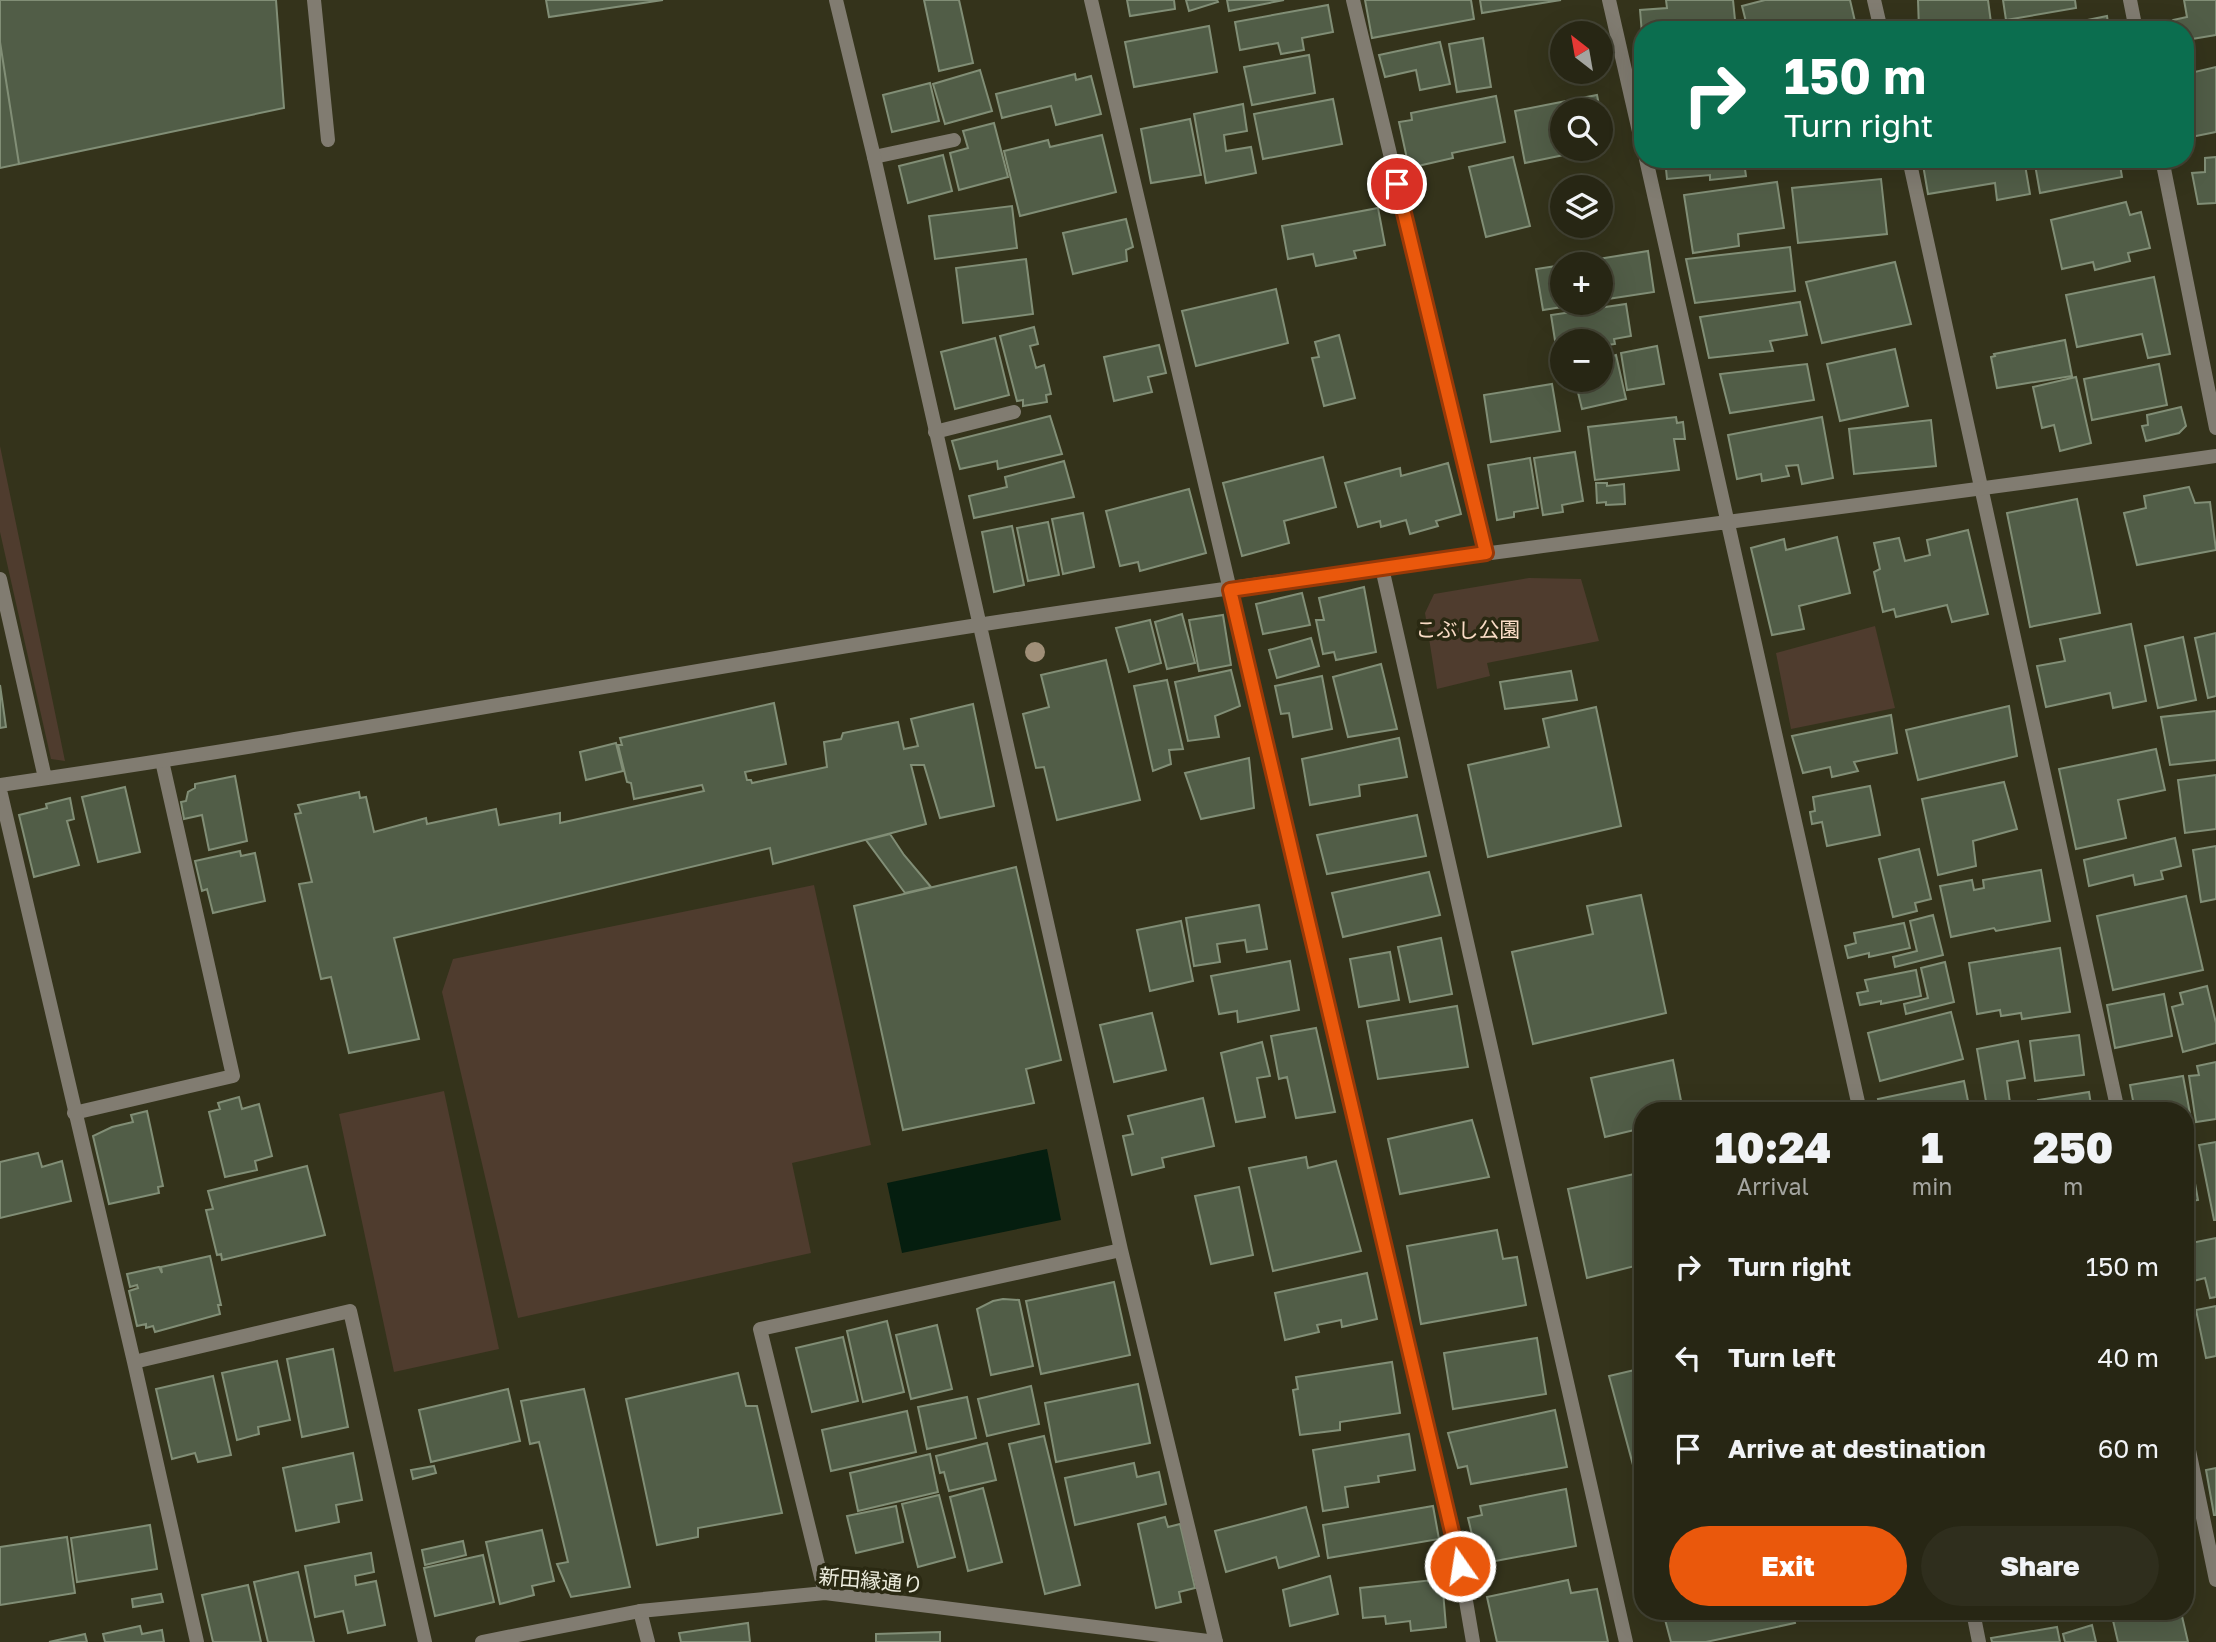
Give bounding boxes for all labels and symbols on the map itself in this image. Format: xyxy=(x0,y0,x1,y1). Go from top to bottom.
north arrow xyxy=(1550,21,1614,84)
pin xyxy=(1367,154,1427,214)
park label: こぶし公園 xyxy=(1416,616,1521,642)
position arrow xyxy=(1423,1529,1497,1603)
street label: 新田縁通り xyxy=(818,1562,924,1598)

